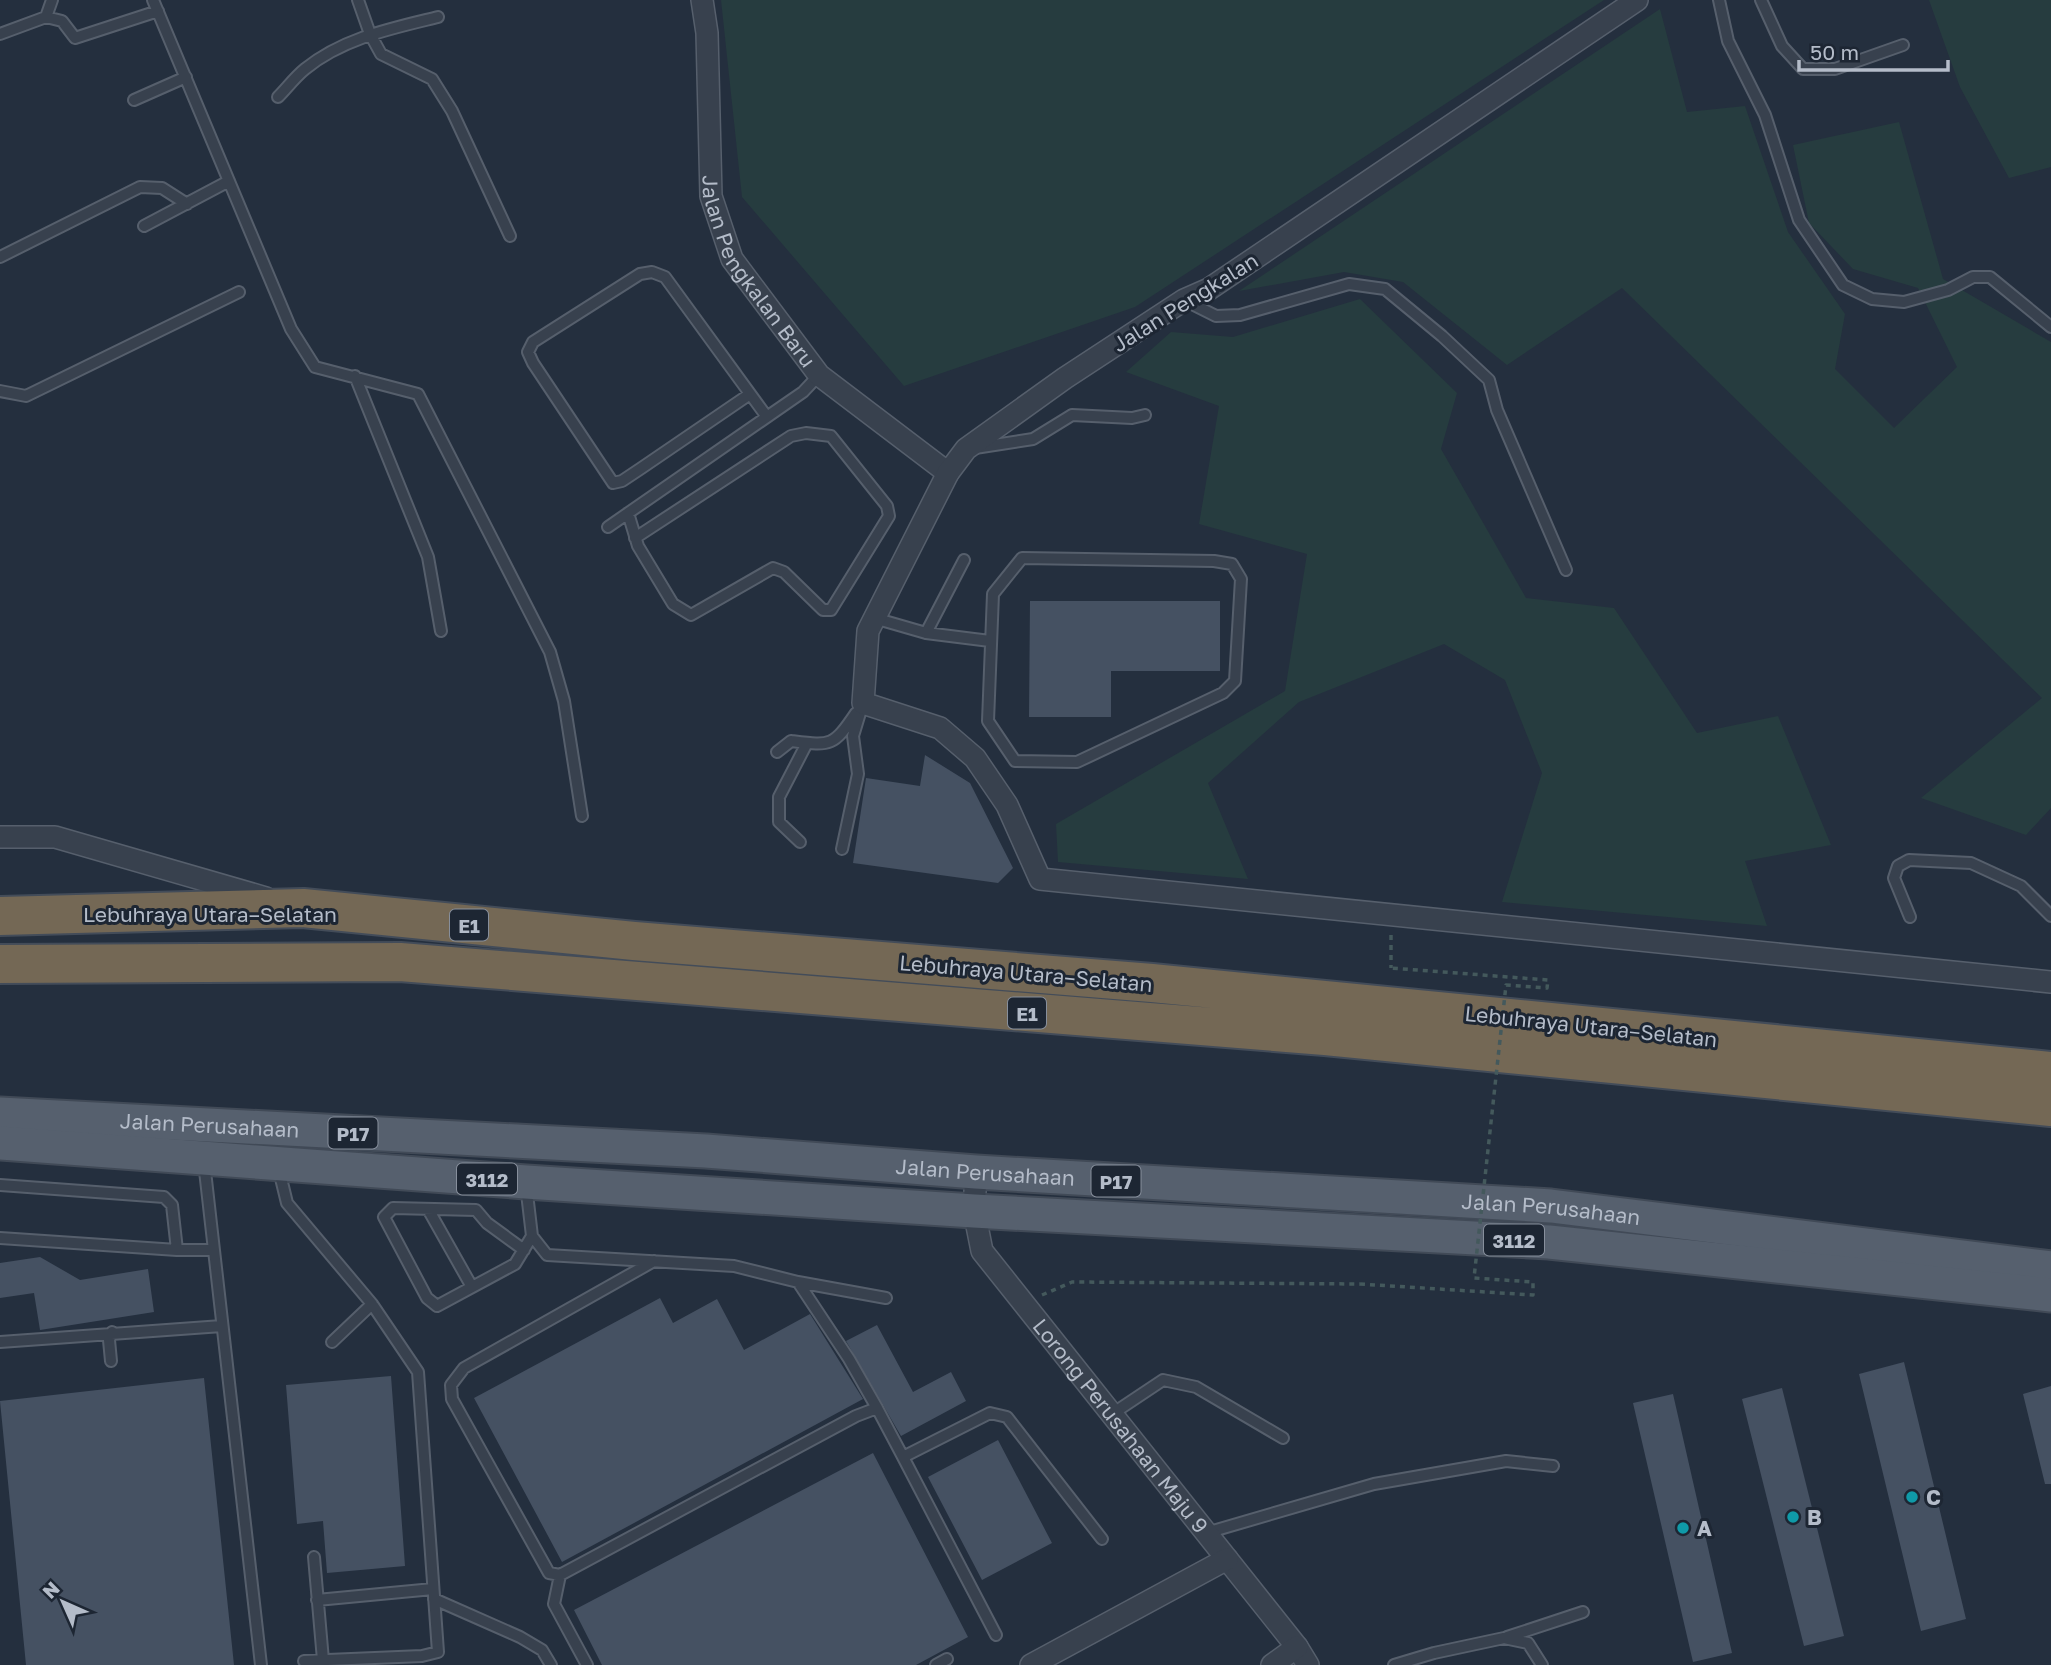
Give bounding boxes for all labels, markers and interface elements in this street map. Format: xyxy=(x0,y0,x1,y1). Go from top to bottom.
scale bar xyxy=(1799,28,1948,72)
text: 50 m xyxy=(1810,39,1859,65)
street label: Jalan Pengkalan Baru xyxy=(697,175,821,372)
street label: Jalan Pengkalan xyxy=(1107,247,1263,357)
street label: Lebuhraya Utara–Selatan xyxy=(83,901,337,927)
road number: E1 xyxy=(450,909,488,940)
street label: Lebuhraya Utara–Selatan xyxy=(898,949,1154,997)
road number: E1 xyxy=(1008,998,1046,1028)
street label: Lebuhraya Utara–Selatan xyxy=(1463,1000,1719,1052)
street label: Jalan Perusahaan xyxy=(119,1107,300,1143)
road number: P17 xyxy=(328,1118,378,1148)
street label: Jalan Perusahaan xyxy=(895,1153,1076,1191)
road number: 3112 xyxy=(457,1163,517,1194)
road number: P17 xyxy=(1092,1166,1140,1196)
street label: Jalan Perusahaan xyxy=(1461,1188,1642,1230)
road number: 3112 xyxy=(1484,1224,1544,1256)
street label: Lorong Perusahaan Maju 9 xyxy=(1028,1313,1214,1538)
place label: C xyxy=(1926,1484,1941,1510)
marker: C xyxy=(1904,1489,1920,1505)
place label: B xyxy=(1807,1504,1822,1530)
marker: B xyxy=(1785,1509,1801,1525)
place label: A xyxy=(1697,1515,1712,1541)
marker: A xyxy=(1675,1520,1691,1536)
north arrow xyxy=(28,1567,98,1637)
text: N xyxy=(37,1576,64,1603)

